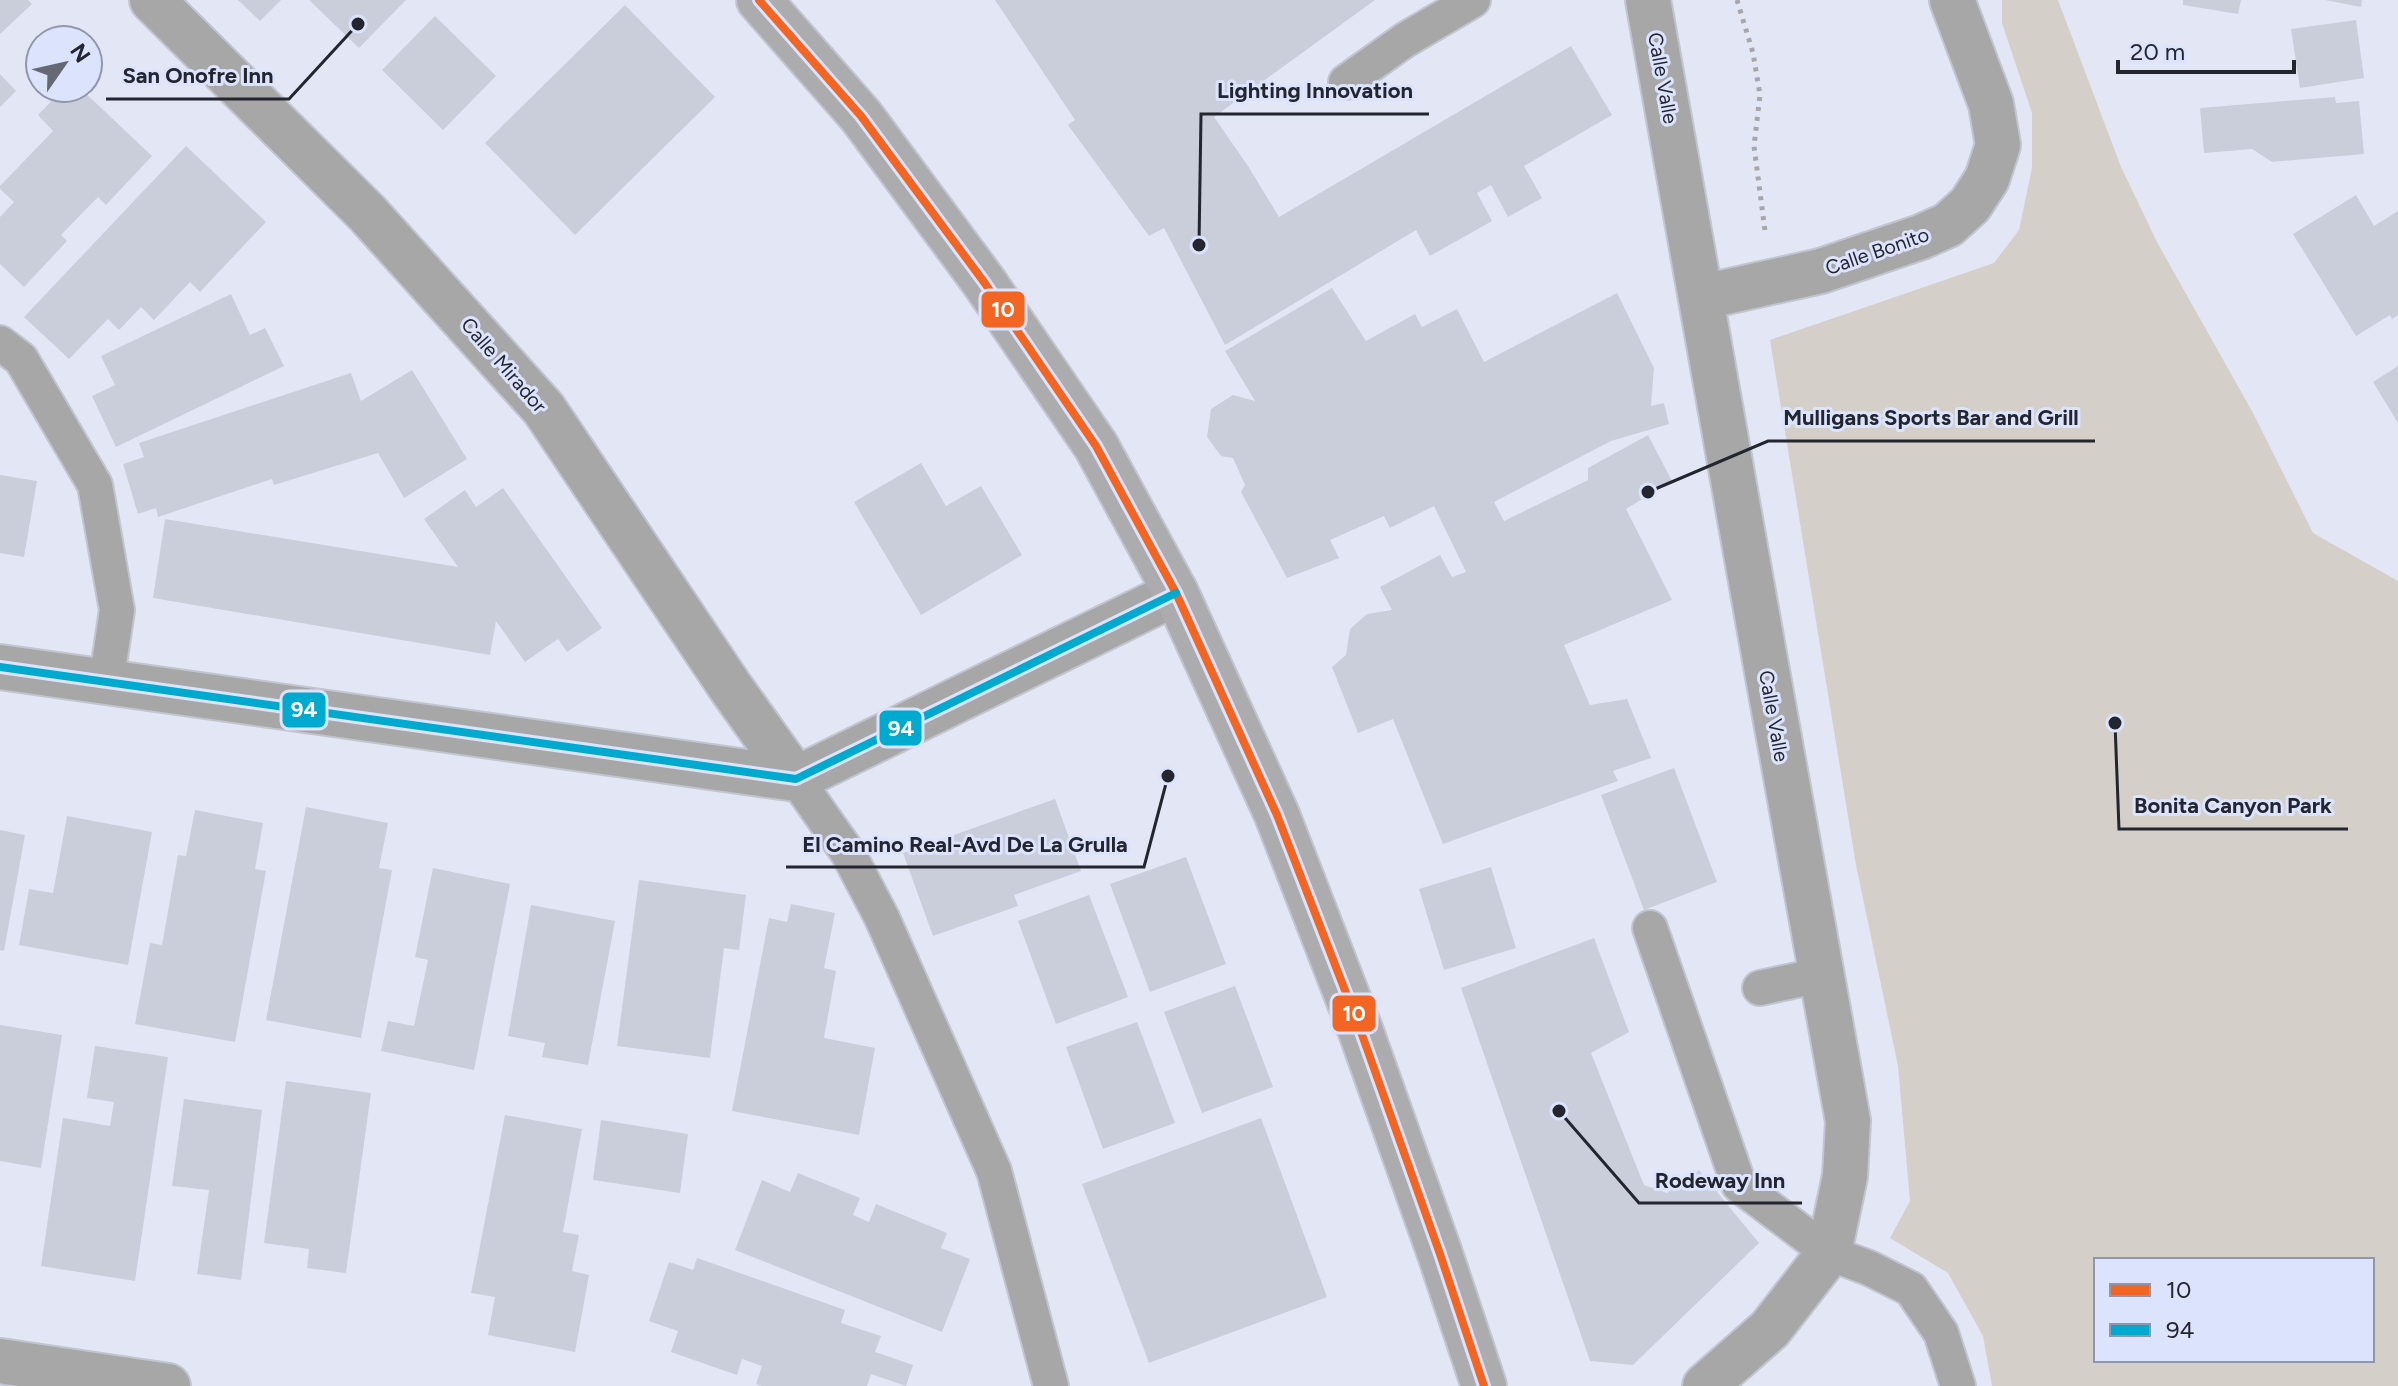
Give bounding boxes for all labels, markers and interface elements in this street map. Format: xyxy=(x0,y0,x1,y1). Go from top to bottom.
north arrow xyxy=(24,24,104,104)
scale bar xyxy=(2118,24,2294,74)
street label: Calle Valle xyxy=(1643,30,1683,126)
text: 20 m xyxy=(2130,37,2185,66)
text: N xyxy=(64,38,96,68)
callout: San Onofre Inn xyxy=(106,53,289,99)
text: San Onofre Inn xyxy=(122,62,274,89)
callout: Lighting Innovation xyxy=(1201,68,1429,114)
text: Lighting Innovation xyxy=(1217,77,1413,104)
street label: Calle Bonito xyxy=(1822,222,1932,280)
line badge: 10 xyxy=(980,290,1026,329)
text: 10 xyxy=(991,296,1015,323)
street label: Calle Mirador xyxy=(456,313,552,418)
callout: Mulligans Sports Bar and Grill xyxy=(1768,395,2095,441)
text: Mulligans Sports Bar and Grill xyxy=(1783,404,2079,431)
street label: Calle Valle xyxy=(1754,668,1794,764)
line badge: 94 xyxy=(281,691,327,729)
text: 94 xyxy=(291,696,317,723)
line badge: 94 xyxy=(878,709,923,747)
text: 94 xyxy=(888,715,914,742)
callout: Bonita Canyon Park xyxy=(2119,783,2348,829)
text: Bonita Canyon Park xyxy=(2134,792,2332,819)
callout: El Camino Real-Avd De La Grulla xyxy=(786,821,1144,867)
text: El Camino Real-Avd De La Grulla xyxy=(802,831,1128,858)
line badge: 10 xyxy=(1331,994,1377,1033)
text: 10 xyxy=(1342,1000,1366,1027)
callout: Rodeway Inn xyxy=(1639,1157,1802,1203)
text: Rodeway Inn xyxy=(1655,1167,1785,1194)
legend xyxy=(2094,1258,2374,1362)
text: 10 xyxy=(2166,1275,2191,1304)
text: 94 xyxy=(2166,1315,2195,1344)

